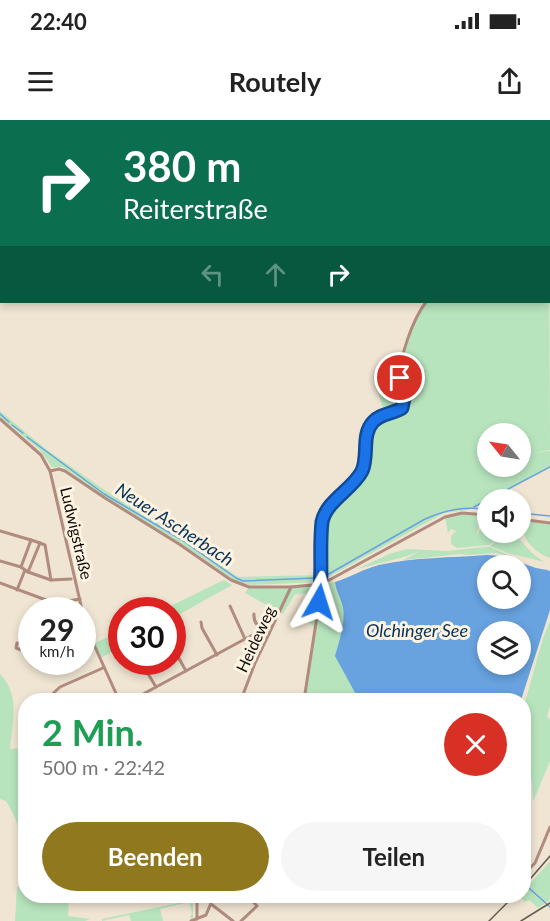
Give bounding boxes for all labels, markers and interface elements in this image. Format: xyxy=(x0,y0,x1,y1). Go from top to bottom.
text: 22:40 xyxy=(30,8,87,35)
icon: menu xyxy=(24,65,57,98)
text: Routely xyxy=(229,65,321,98)
icon: share xyxy=(493,65,526,98)
text: 380 m xyxy=(123,141,241,191)
icon: right xyxy=(24,144,102,222)
text: Reiterstraße xyxy=(123,192,268,225)
icon: left xyxy=(196,258,229,291)
icon: ahead xyxy=(259,258,292,291)
icon: right xyxy=(322,258,355,291)
pin xyxy=(374,352,425,403)
icon: arrive xyxy=(383,361,416,394)
north arrow xyxy=(477,423,531,477)
map controls xyxy=(477,423,531,675)
water label: Neuer Ascherbach xyxy=(112,478,238,570)
street label: Ludwigstraße xyxy=(57,485,97,581)
button: sound xyxy=(477,489,531,543)
button: search xyxy=(477,555,531,609)
position arrow xyxy=(287,570,351,634)
speed limit sign: 30 xyxy=(108,597,186,675)
street label: Heideweg xyxy=(231,603,279,675)
text: 29 xyxy=(40,611,74,647)
water label: Olchinger See xyxy=(366,619,468,641)
button: layers xyxy=(477,621,531,675)
text: km/h xyxy=(39,642,75,660)
text: 2 Min. xyxy=(42,710,143,754)
button: close xyxy=(444,713,507,776)
text: 500 m · 22:42 xyxy=(42,755,165,779)
button: Beenden xyxy=(42,822,269,891)
button: Teilen xyxy=(281,822,507,891)

